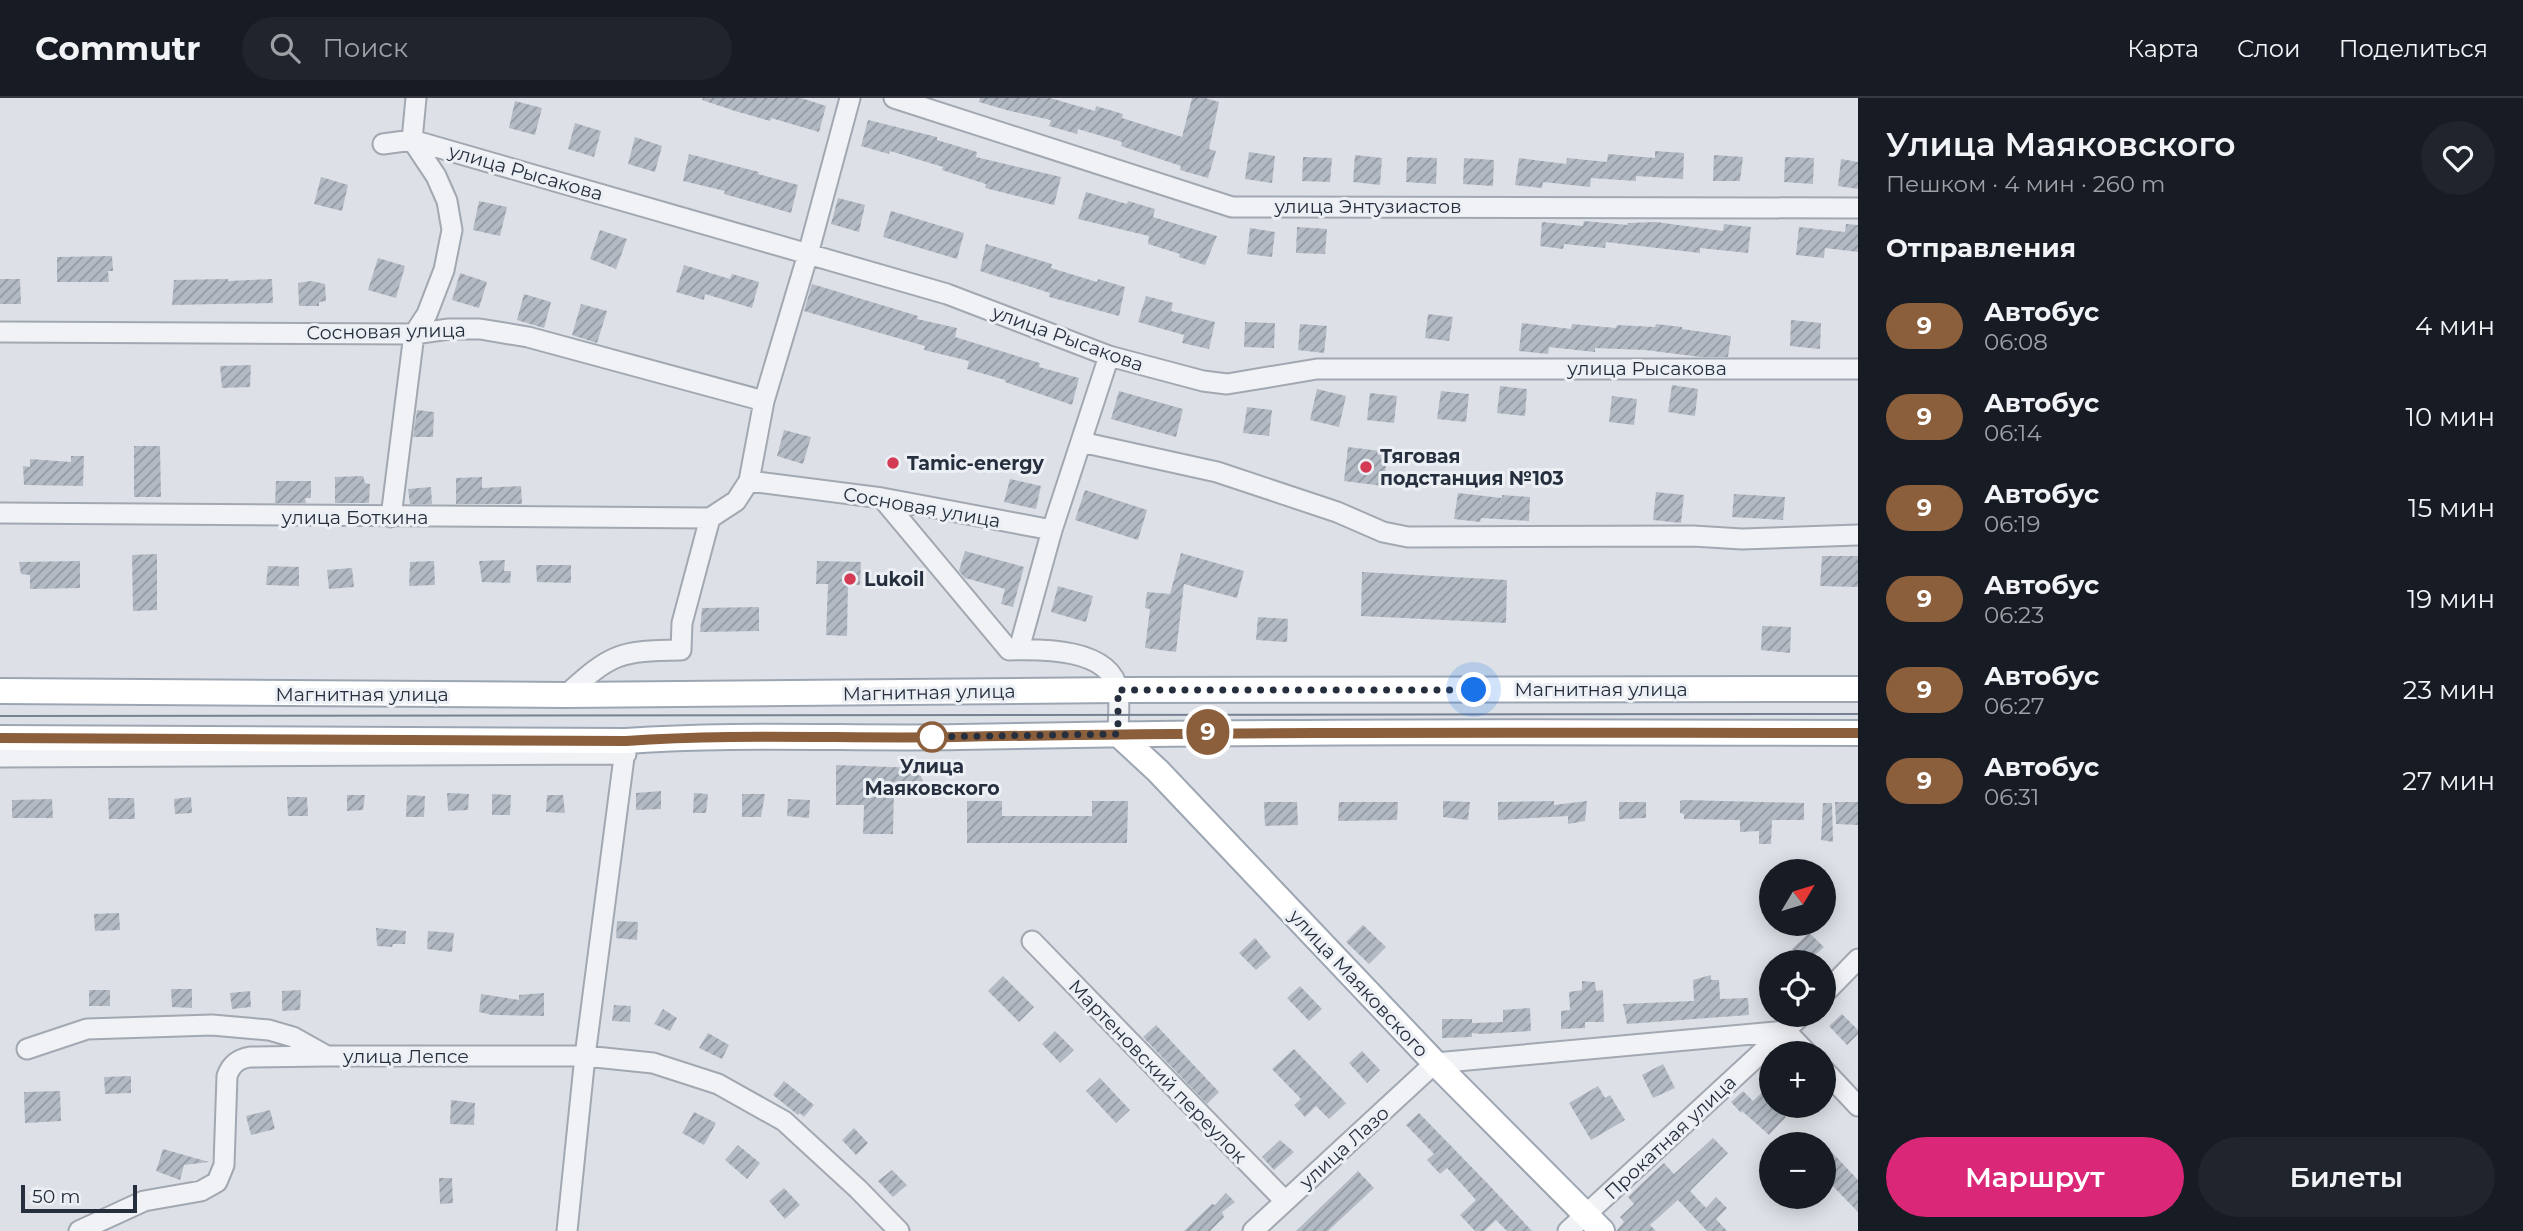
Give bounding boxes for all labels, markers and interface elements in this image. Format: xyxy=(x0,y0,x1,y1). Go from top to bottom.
search box xyxy=(242,17,732,80)
text: Commutr xyxy=(35,28,200,68)
icon: search xyxy=(266,29,304,67)
text: Поиск xyxy=(322,32,408,64)
text: Карта xyxy=(2127,34,2199,63)
text: Слои xyxy=(2237,34,2301,63)
text: Поделиться xyxy=(2339,34,2488,63)
button: heart xyxy=(2421,121,2495,195)
text: Улица Маяковского xyxy=(1886,124,2236,164)
street label: улица Рысакова xyxy=(445,139,606,206)
text: Пешком · 4 мин · 260 m xyxy=(1886,170,2165,198)
street label: улица Энтузиастов xyxy=(1273,195,1462,218)
text: Отправления xyxy=(1886,232,2076,264)
text: Автобус xyxy=(1984,296,2099,328)
street label: улица Рысакова xyxy=(988,300,1147,377)
text: 4 мин xyxy=(2415,310,2495,342)
text: 9 xyxy=(1917,311,1932,340)
street label: Сосновая улица xyxy=(306,319,466,344)
text: 06:08 xyxy=(1984,328,2048,356)
street label: улица Рысакова xyxy=(1566,357,1727,380)
text: Автобус xyxy=(1984,387,2099,419)
text: 10 мин xyxy=(2406,401,2495,433)
text: 9 xyxy=(1917,402,1932,431)
text: 06:14 xyxy=(1984,419,2042,447)
place label: Тяговая подстанция №103 xyxy=(1380,445,1564,490)
place label: Tamic-energy xyxy=(907,452,1044,475)
marker: Tamic-energy xyxy=(885,455,901,471)
marker: Тяговая подстанция №103 xyxy=(1358,459,1374,475)
text: Автобус xyxy=(1984,478,2099,510)
street label: Сосновая улица xyxy=(841,482,1002,533)
text: 15 мин xyxy=(2408,492,2495,524)
text: 9 xyxy=(1917,493,1932,522)
street label: улица Боткина xyxy=(281,506,428,529)
text: 06:19 xyxy=(1984,510,2040,538)
place label: Lukoil xyxy=(864,568,924,591)
text: Автобус xyxy=(1984,569,2099,601)
marker: Lukoil xyxy=(842,571,858,587)
text: 19 мин xyxy=(2407,583,2495,615)
text: 9 xyxy=(1917,584,1932,613)
text: 06:23 xyxy=(1984,601,2044,629)
text: Автобус xyxy=(1984,660,2099,692)
your location xyxy=(1456,672,1491,707)
text: 23 мин xyxy=(2403,674,2495,706)
text: 9 xyxy=(1917,675,1932,704)
street label: Магнитная улица xyxy=(1515,678,1688,701)
street label: Магнитная улица xyxy=(842,679,1016,706)
street label: Магнитная улица xyxy=(276,683,449,706)
text: 06:27 xyxy=(1984,692,2045,720)
line badge: 9 xyxy=(1185,709,1231,755)
text: 9 xyxy=(1200,717,1216,746)
marker: Улица Маяковского xyxy=(917,722,947,752)
text: Автобус xyxy=(1984,751,2099,783)
place label: Улица Маяковского xyxy=(864,755,1000,800)
text: 27 мин xyxy=(2402,765,2495,797)
text: 9 xyxy=(1917,766,1932,795)
text: 06:31 xyxy=(1984,783,2039,811)
north arrow xyxy=(1759,859,1836,936)
map controls xyxy=(1759,859,1836,1209)
street label: улица Маяковского xyxy=(1283,904,1433,1062)
button: locate xyxy=(1759,950,1836,1027)
street label: Мартеновский переулок xyxy=(1064,975,1251,1168)
button: + xyxy=(1759,1041,1836,1118)
street label: улица Лепсе xyxy=(342,1045,469,1068)
street label: Прокатная улица xyxy=(1600,1071,1741,1204)
street label: улица Лазо xyxy=(1294,1101,1394,1194)
button: − xyxy=(1759,1132,1836,1209)
button: Маршрут xyxy=(1886,1137,2184,1217)
button: Билеты xyxy=(2198,1137,2495,1217)
scale bar xyxy=(21,1182,136,1214)
text: 50 m xyxy=(32,1185,80,1208)

